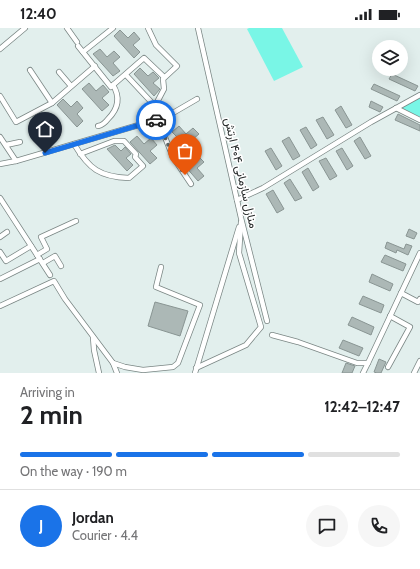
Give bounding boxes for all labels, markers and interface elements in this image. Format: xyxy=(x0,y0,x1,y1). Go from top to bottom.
text: 12:40 xyxy=(20,5,57,23)
map controls xyxy=(372,40,408,76)
button: layers xyxy=(372,40,408,76)
courier xyxy=(136,100,176,140)
icon: car xyxy=(145,109,167,131)
pin xyxy=(28,112,62,153)
street label: منازل سازمانی ۴۰۴ ارتش xyxy=(220,116,262,230)
icon: home xyxy=(34,118,56,140)
pin xyxy=(168,134,202,175)
icon: bag xyxy=(174,140,196,162)
text: Arriving in xyxy=(20,384,75,400)
text: 12:42–12:47 xyxy=(324,398,400,416)
text: 2 min xyxy=(20,399,83,431)
text: On the way · 190 m xyxy=(20,463,127,479)
button: chat xyxy=(306,505,348,547)
button: phone xyxy=(358,505,400,547)
text: Jordan xyxy=(72,509,114,527)
text: J xyxy=(39,517,43,535)
text: Courier · 4.4 xyxy=(72,527,138,543)

